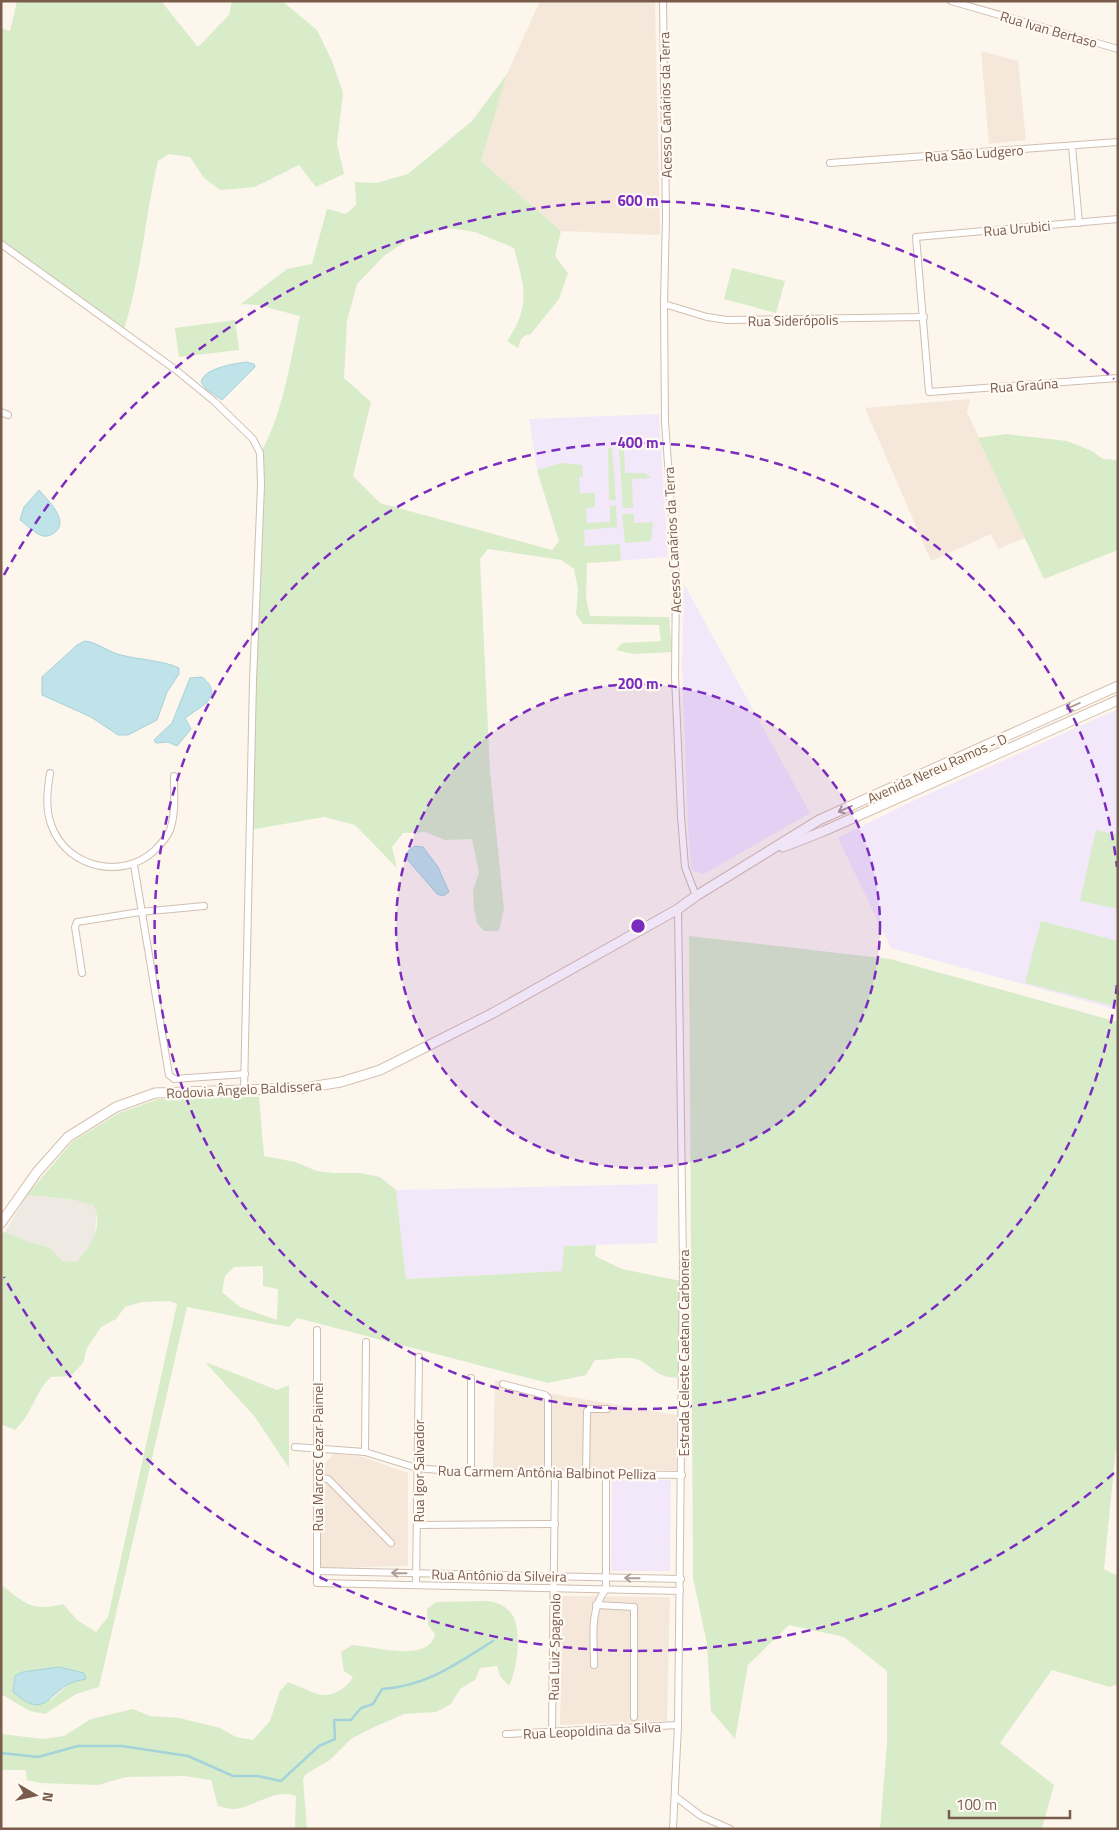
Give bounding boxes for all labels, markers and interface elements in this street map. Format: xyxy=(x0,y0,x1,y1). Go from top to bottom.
street label: Rua Ivan Bertaso xyxy=(998,5,1100,53)
street label: Acesso Canários da Terra xyxy=(653,32,677,178)
street label: Rua São Ludgero xyxy=(924,139,1024,167)
text: 600 m xyxy=(617,189,659,212)
street label: Rua Urubici xyxy=(983,215,1051,241)
street label: Rua Siderópolis xyxy=(747,309,839,331)
street label: Rua Graúna xyxy=(989,372,1059,398)
text: 400 m xyxy=(617,431,659,454)
street label: Acesso Canários da Terra xyxy=(658,466,686,614)
text: 200 m xyxy=(617,672,659,695)
one-way arrow xyxy=(1066,701,1081,711)
street label: Avenida Nereu Ramos - D xyxy=(864,728,1010,808)
one-way arrow xyxy=(838,804,853,814)
centre of rings xyxy=(629,917,647,935)
street label: Rodovia Ângelo Baldissera xyxy=(166,1074,322,1104)
street label: Estrada Celeste Caetano Carbonera xyxy=(673,1249,694,1457)
street label: Rua Marcos Cezar Paimel xyxy=(307,1383,328,1531)
street label: Rua Igor Salvador xyxy=(408,1419,429,1523)
street label: Rua Carmem Antônia Balbinot Pelliza xyxy=(438,1460,656,1484)
street label: Rua Antônio da Silveira xyxy=(431,1563,567,1587)
one-way arrow xyxy=(392,1568,408,1578)
one-way arrow xyxy=(624,1574,640,1583)
street label: Rua Luiz Spagnolo xyxy=(543,1593,565,1701)
street label: Rua Leopoldina da Silva xyxy=(522,1716,662,1744)
north arrow xyxy=(10,1770,60,1820)
scale bar xyxy=(949,1788,1070,1820)
text: N xyxy=(37,1791,59,1804)
text: 100 m xyxy=(956,1793,997,1816)

